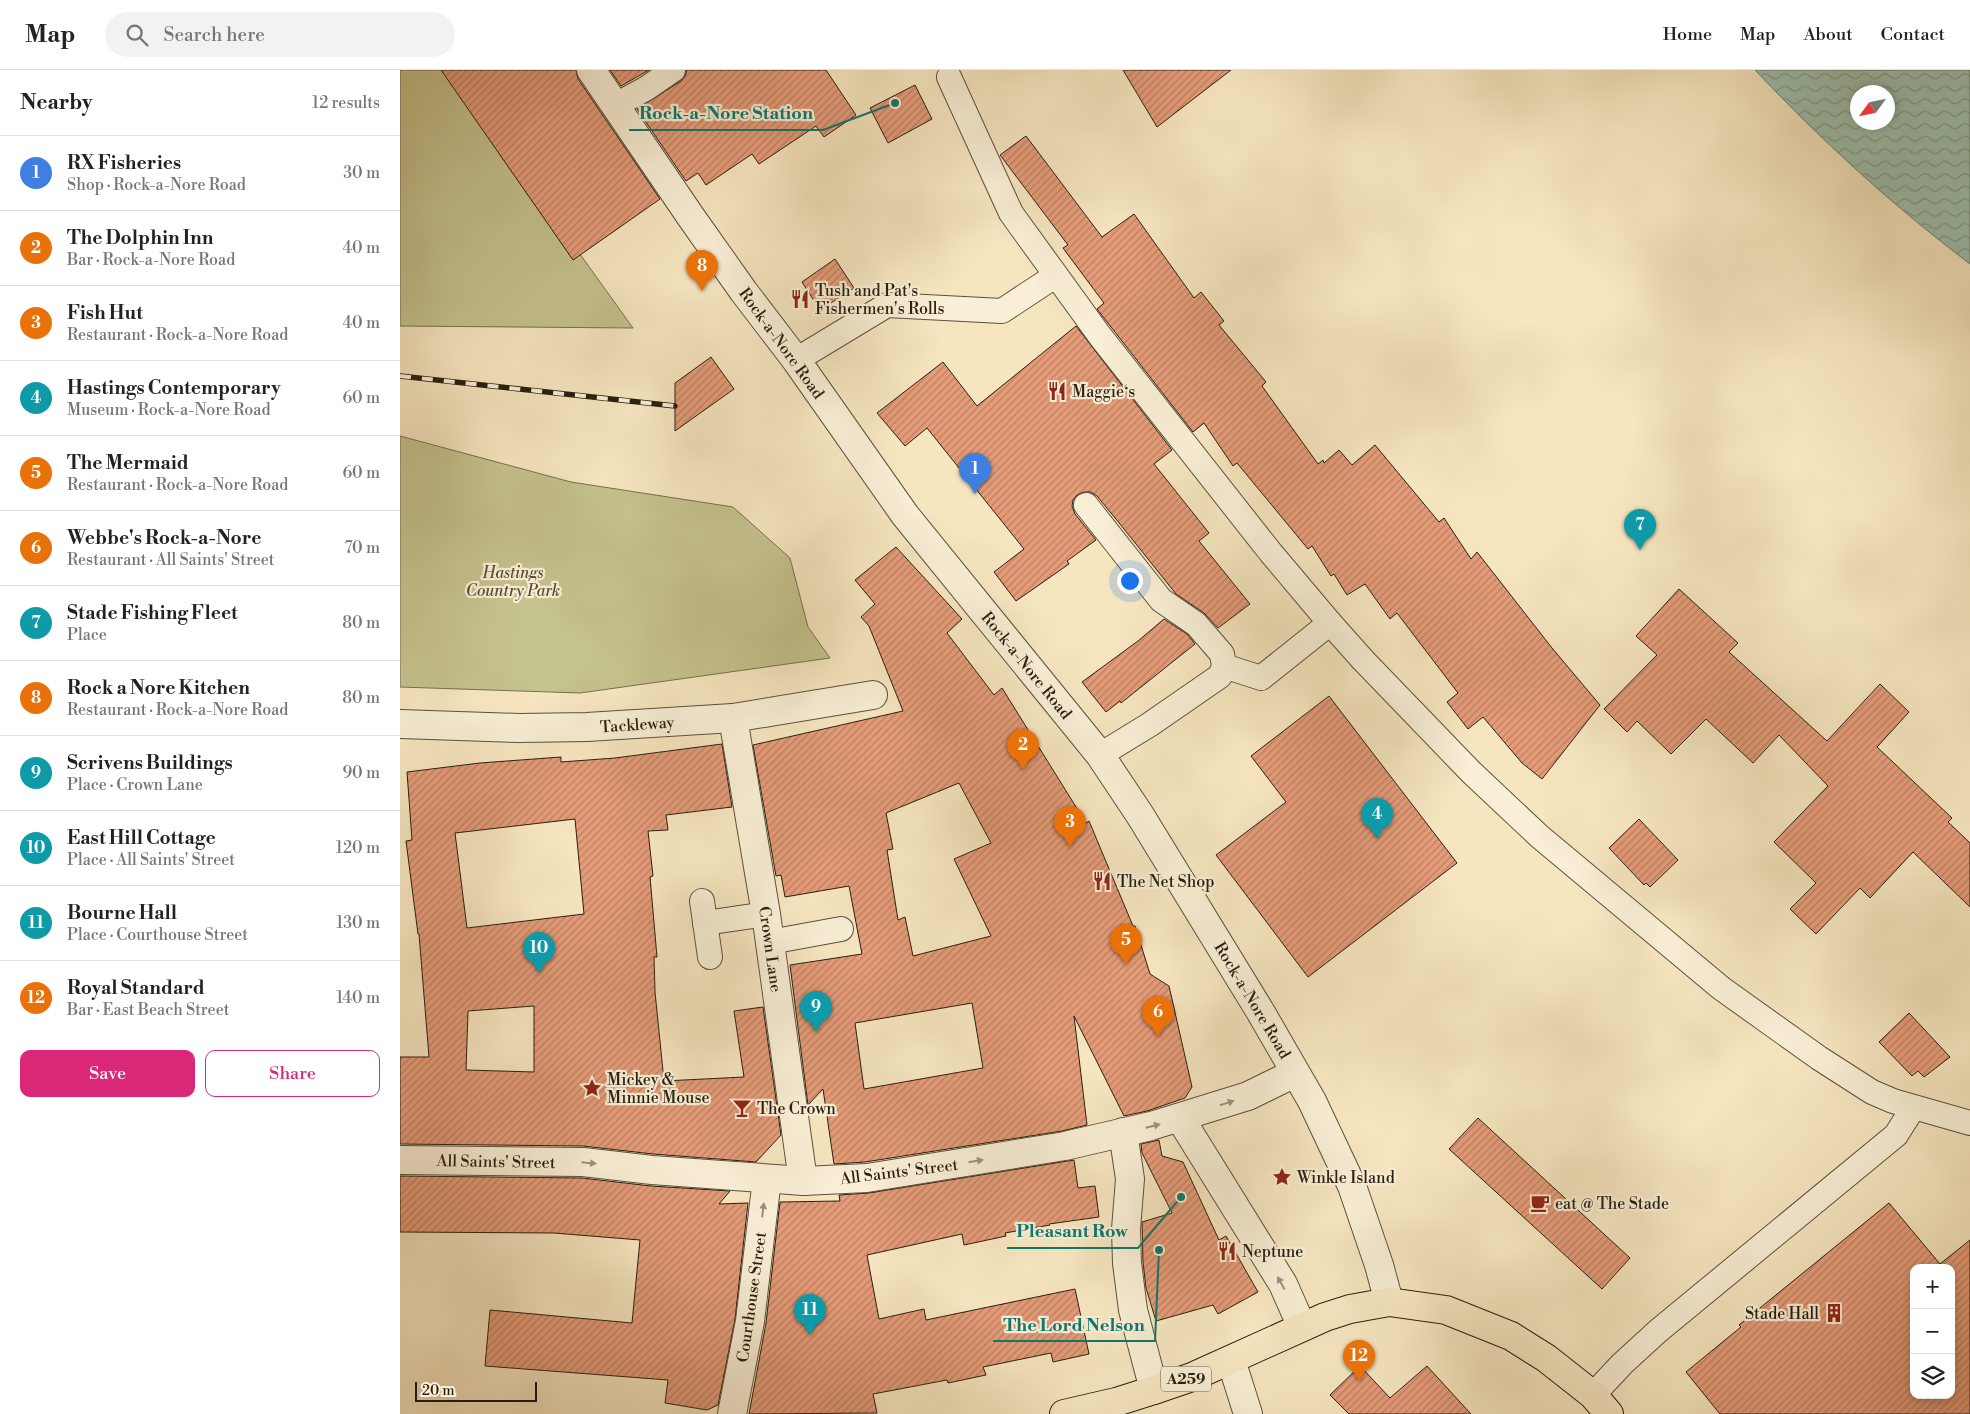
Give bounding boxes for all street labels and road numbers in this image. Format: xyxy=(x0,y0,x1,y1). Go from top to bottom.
street label: Rock-a-Nore Road xyxy=(734,284,828,403)
street label: Rock-a-Nore Road xyxy=(977,608,1076,724)
street label: Tackleway xyxy=(599,712,675,738)
street label: Crown Lane xyxy=(754,905,786,993)
street label: Rock-a-Nore Road xyxy=(1209,938,1295,1063)
street label: All Saints' Street xyxy=(435,1151,556,1173)
street label: All Saints' Street xyxy=(838,1155,960,1189)
street label: Courthouse Street xyxy=(733,1230,771,1364)
road number: A259 xyxy=(1161,1366,1211,1392)

